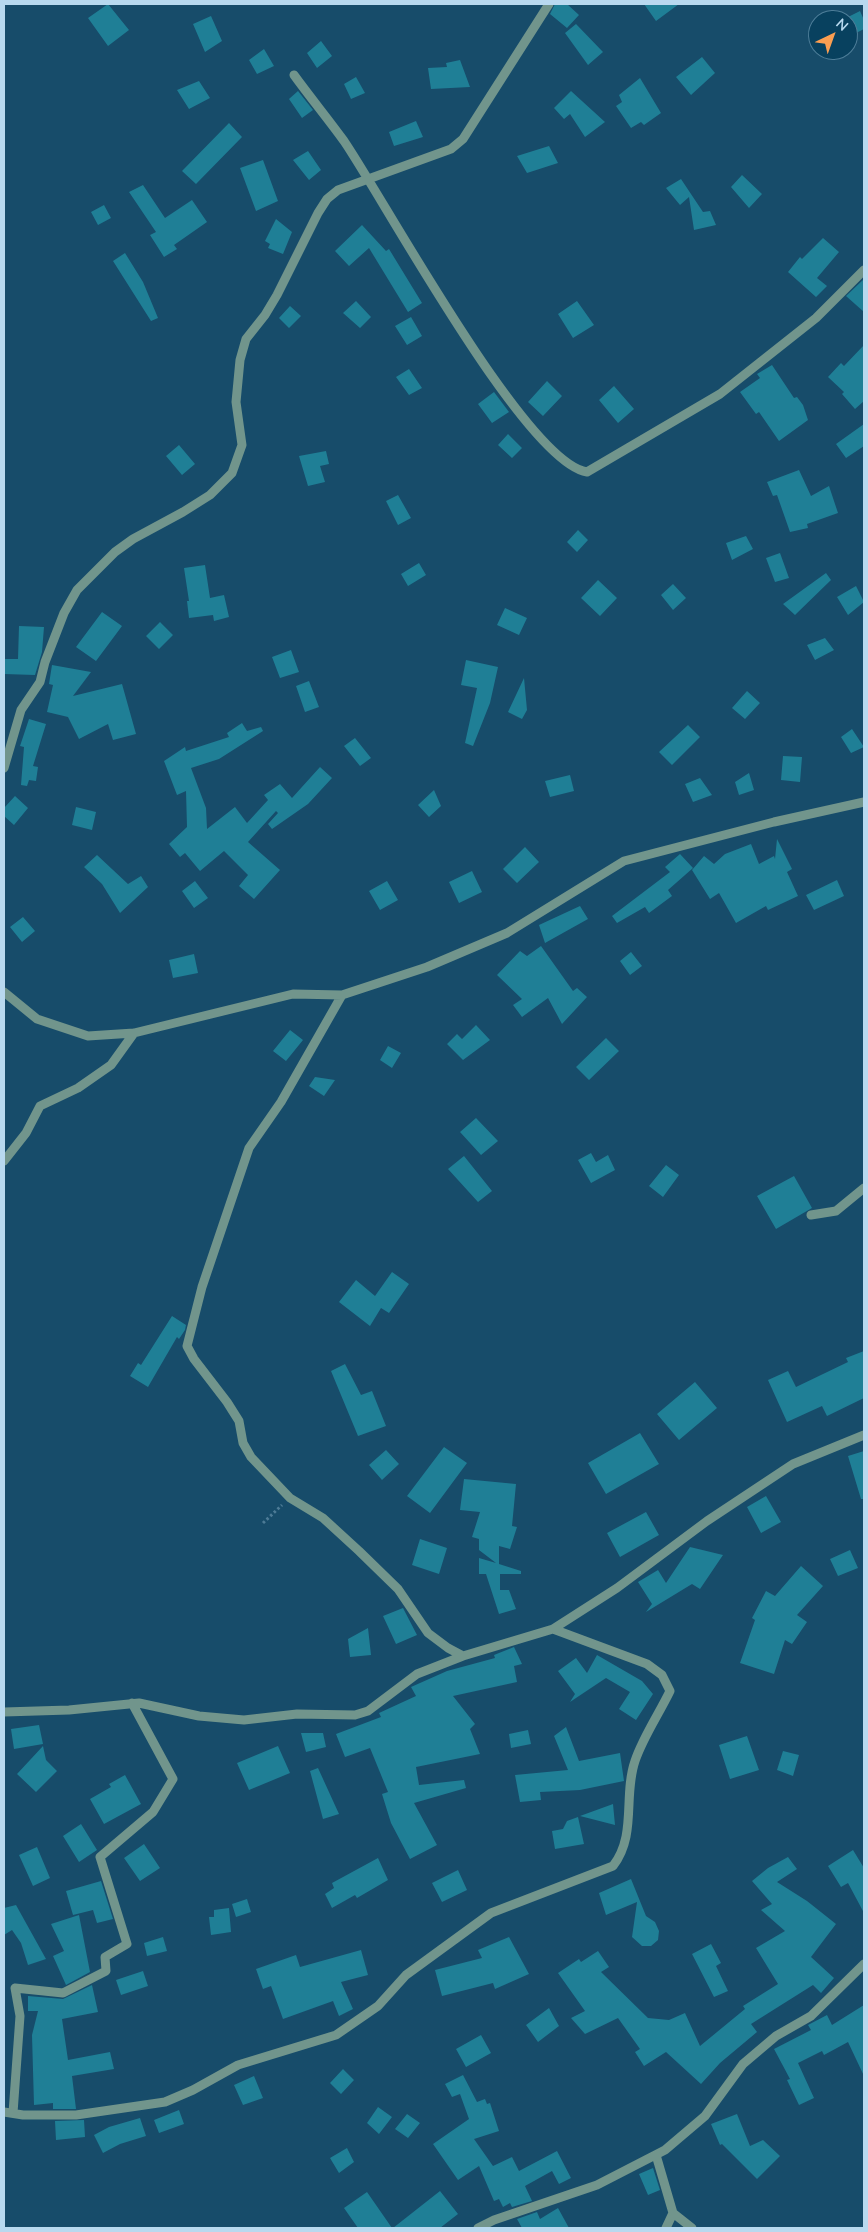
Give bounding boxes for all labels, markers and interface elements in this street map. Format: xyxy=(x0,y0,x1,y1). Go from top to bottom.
north arrow xyxy=(808,10,858,60)
text: N xyxy=(832,14,852,35)

